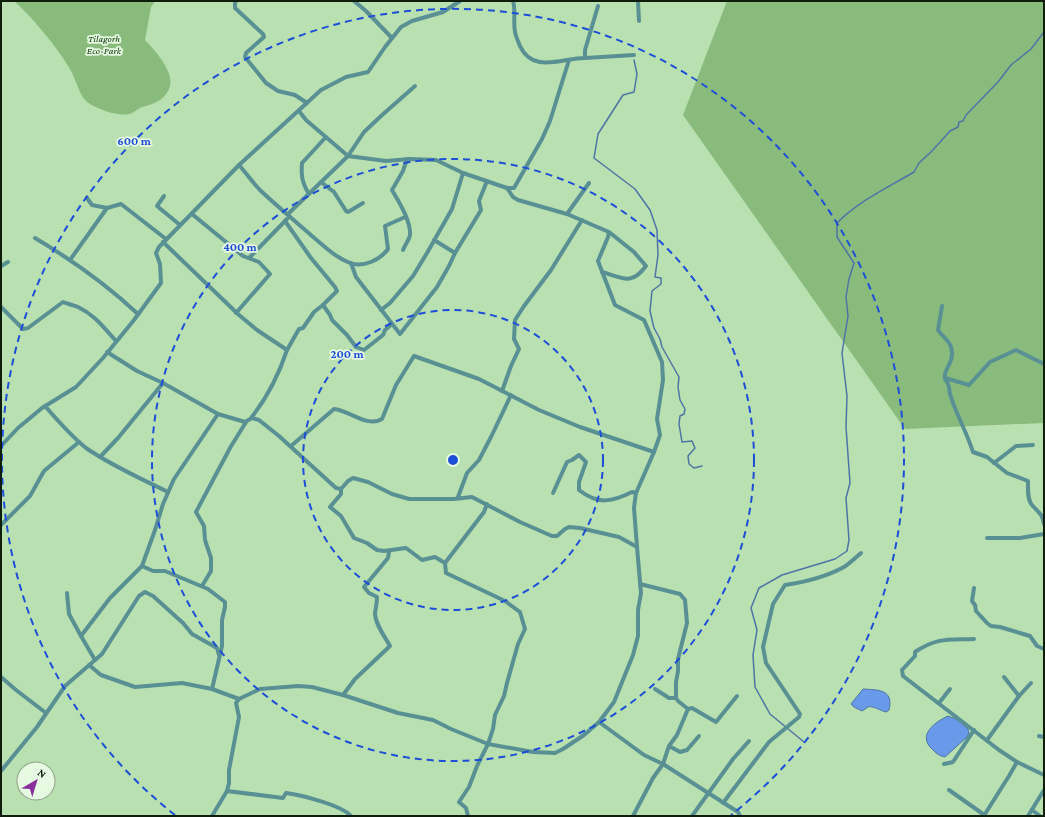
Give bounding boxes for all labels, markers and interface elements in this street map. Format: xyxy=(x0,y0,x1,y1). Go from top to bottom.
park label: Tilagorh Eco-Park xyxy=(87,33,122,56)
text: 600 m xyxy=(117,134,152,148)
text: 400 m xyxy=(223,240,258,254)
text: 200 m xyxy=(330,347,364,361)
centre of rings xyxy=(446,453,460,467)
north arrow xyxy=(16,761,56,801)
text: N xyxy=(36,766,49,780)

